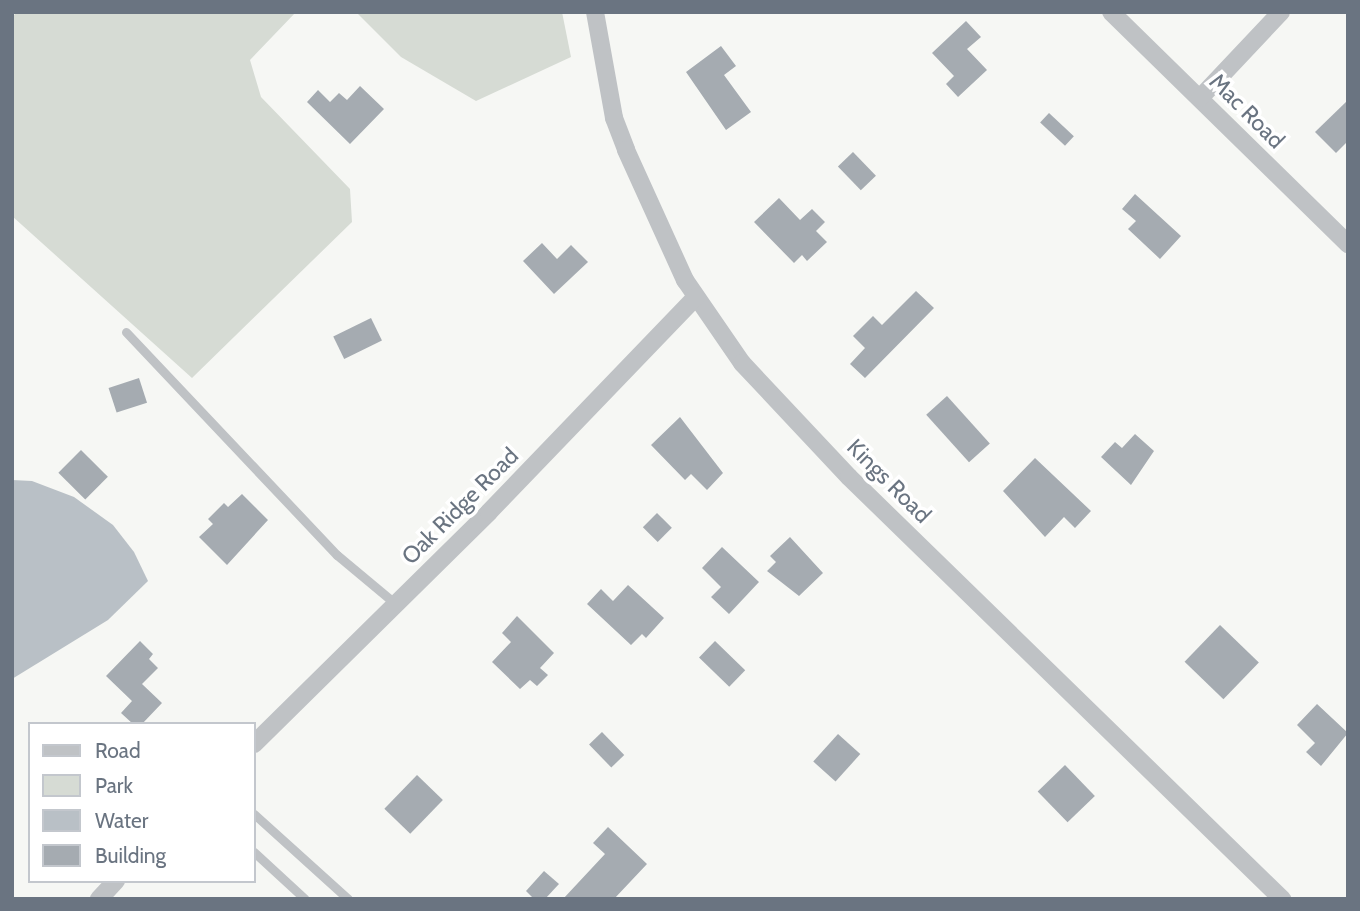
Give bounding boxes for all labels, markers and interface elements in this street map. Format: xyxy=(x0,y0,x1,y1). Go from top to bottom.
street label: Mac Road xyxy=(1204,68,1290,154)
street label: Kings Road xyxy=(841,433,937,529)
street label: Oak Ridge Road xyxy=(396,442,524,570)
legend xyxy=(28,722,256,883)
text: Road xyxy=(95,738,141,763)
text: Park xyxy=(95,773,133,798)
text: Water xyxy=(95,808,148,833)
text: Building xyxy=(95,843,166,868)

